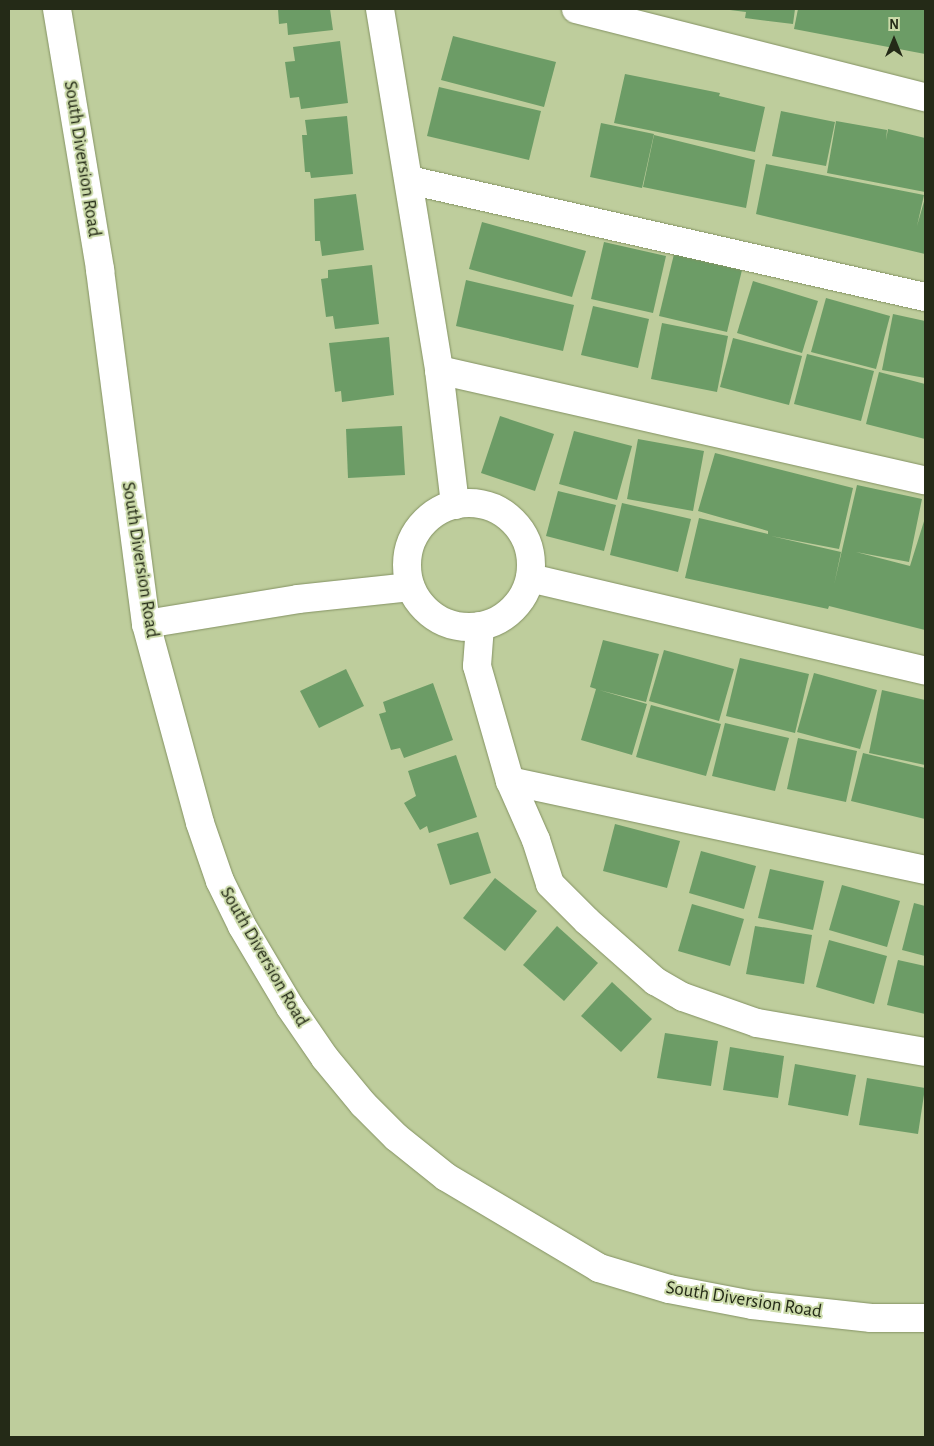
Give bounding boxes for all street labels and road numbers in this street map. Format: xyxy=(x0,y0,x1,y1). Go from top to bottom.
street label: South Diversion Road xyxy=(58,79,106,239)
street label: South Diversion Road xyxy=(116,480,164,640)
street label: South Diversion Road xyxy=(215,883,313,1031)
street label: South Diversion Road xyxy=(664,1276,824,1324)

